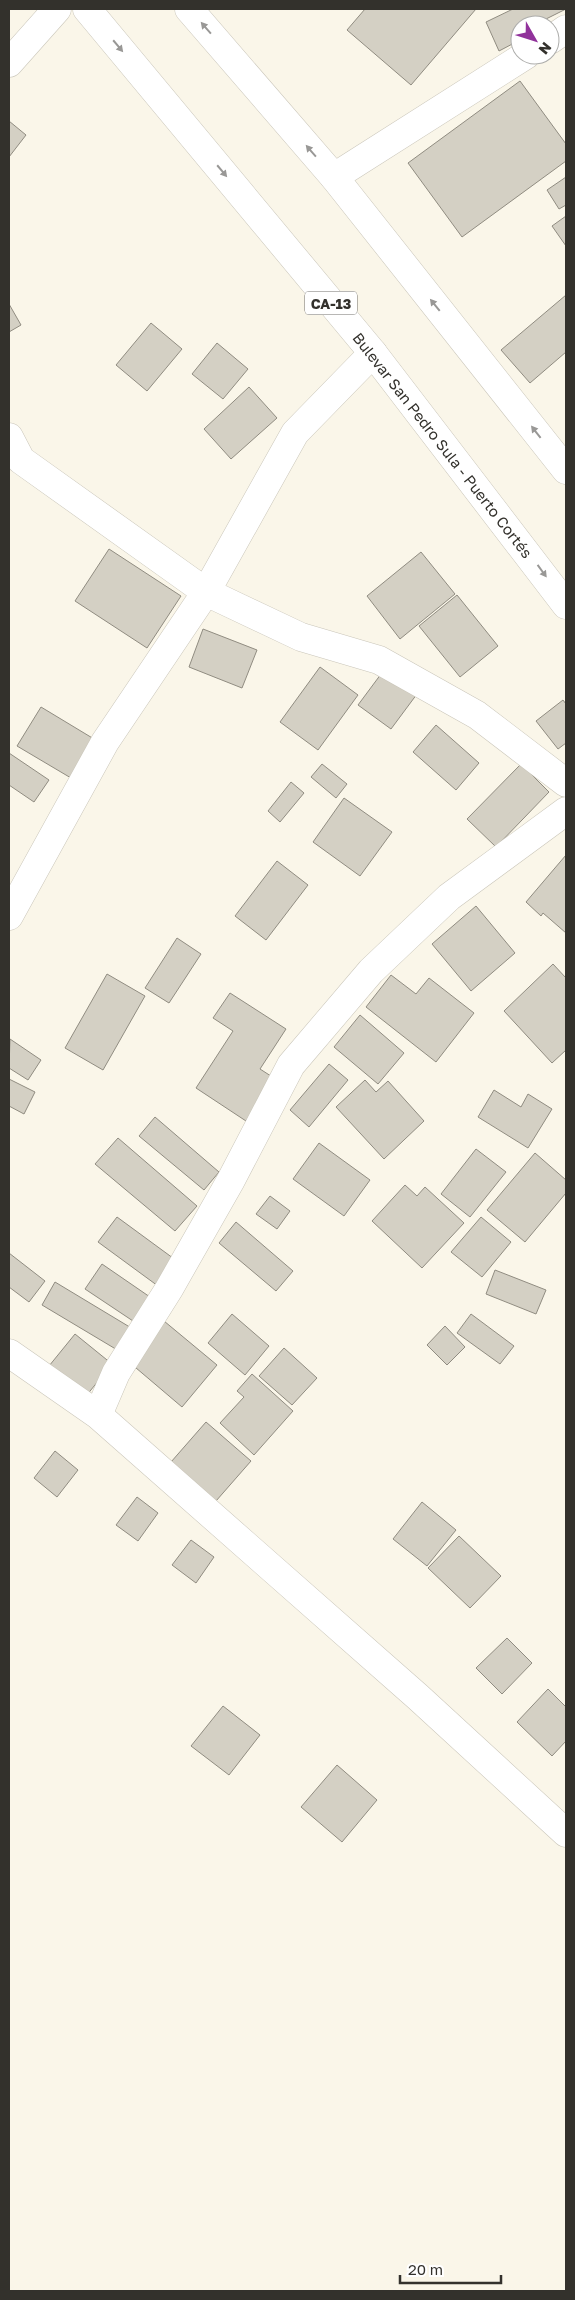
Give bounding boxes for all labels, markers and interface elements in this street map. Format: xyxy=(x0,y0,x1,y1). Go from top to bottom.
north arrow xyxy=(510,15,560,65)
one-way arrow xyxy=(200,21,211,34)
text: N xyxy=(536,39,555,58)
one-way arrow xyxy=(112,40,123,53)
one-way arrow xyxy=(306,145,317,158)
one-way arrow xyxy=(216,165,227,178)
road number: CA-13 xyxy=(305,292,357,314)
one-way arrow xyxy=(430,298,441,311)
street label: Bulevar San Pedro Sula - Puerto Cortés xyxy=(349,329,537,561)
one-way arrow xyxy=(531,426,542,439)
one-way arrow xyxy=(537,564,547,578)
scale bar xyxy=(400,2252,501,2284)
text: 20 m xyxy=(408,2260,443,2278)

